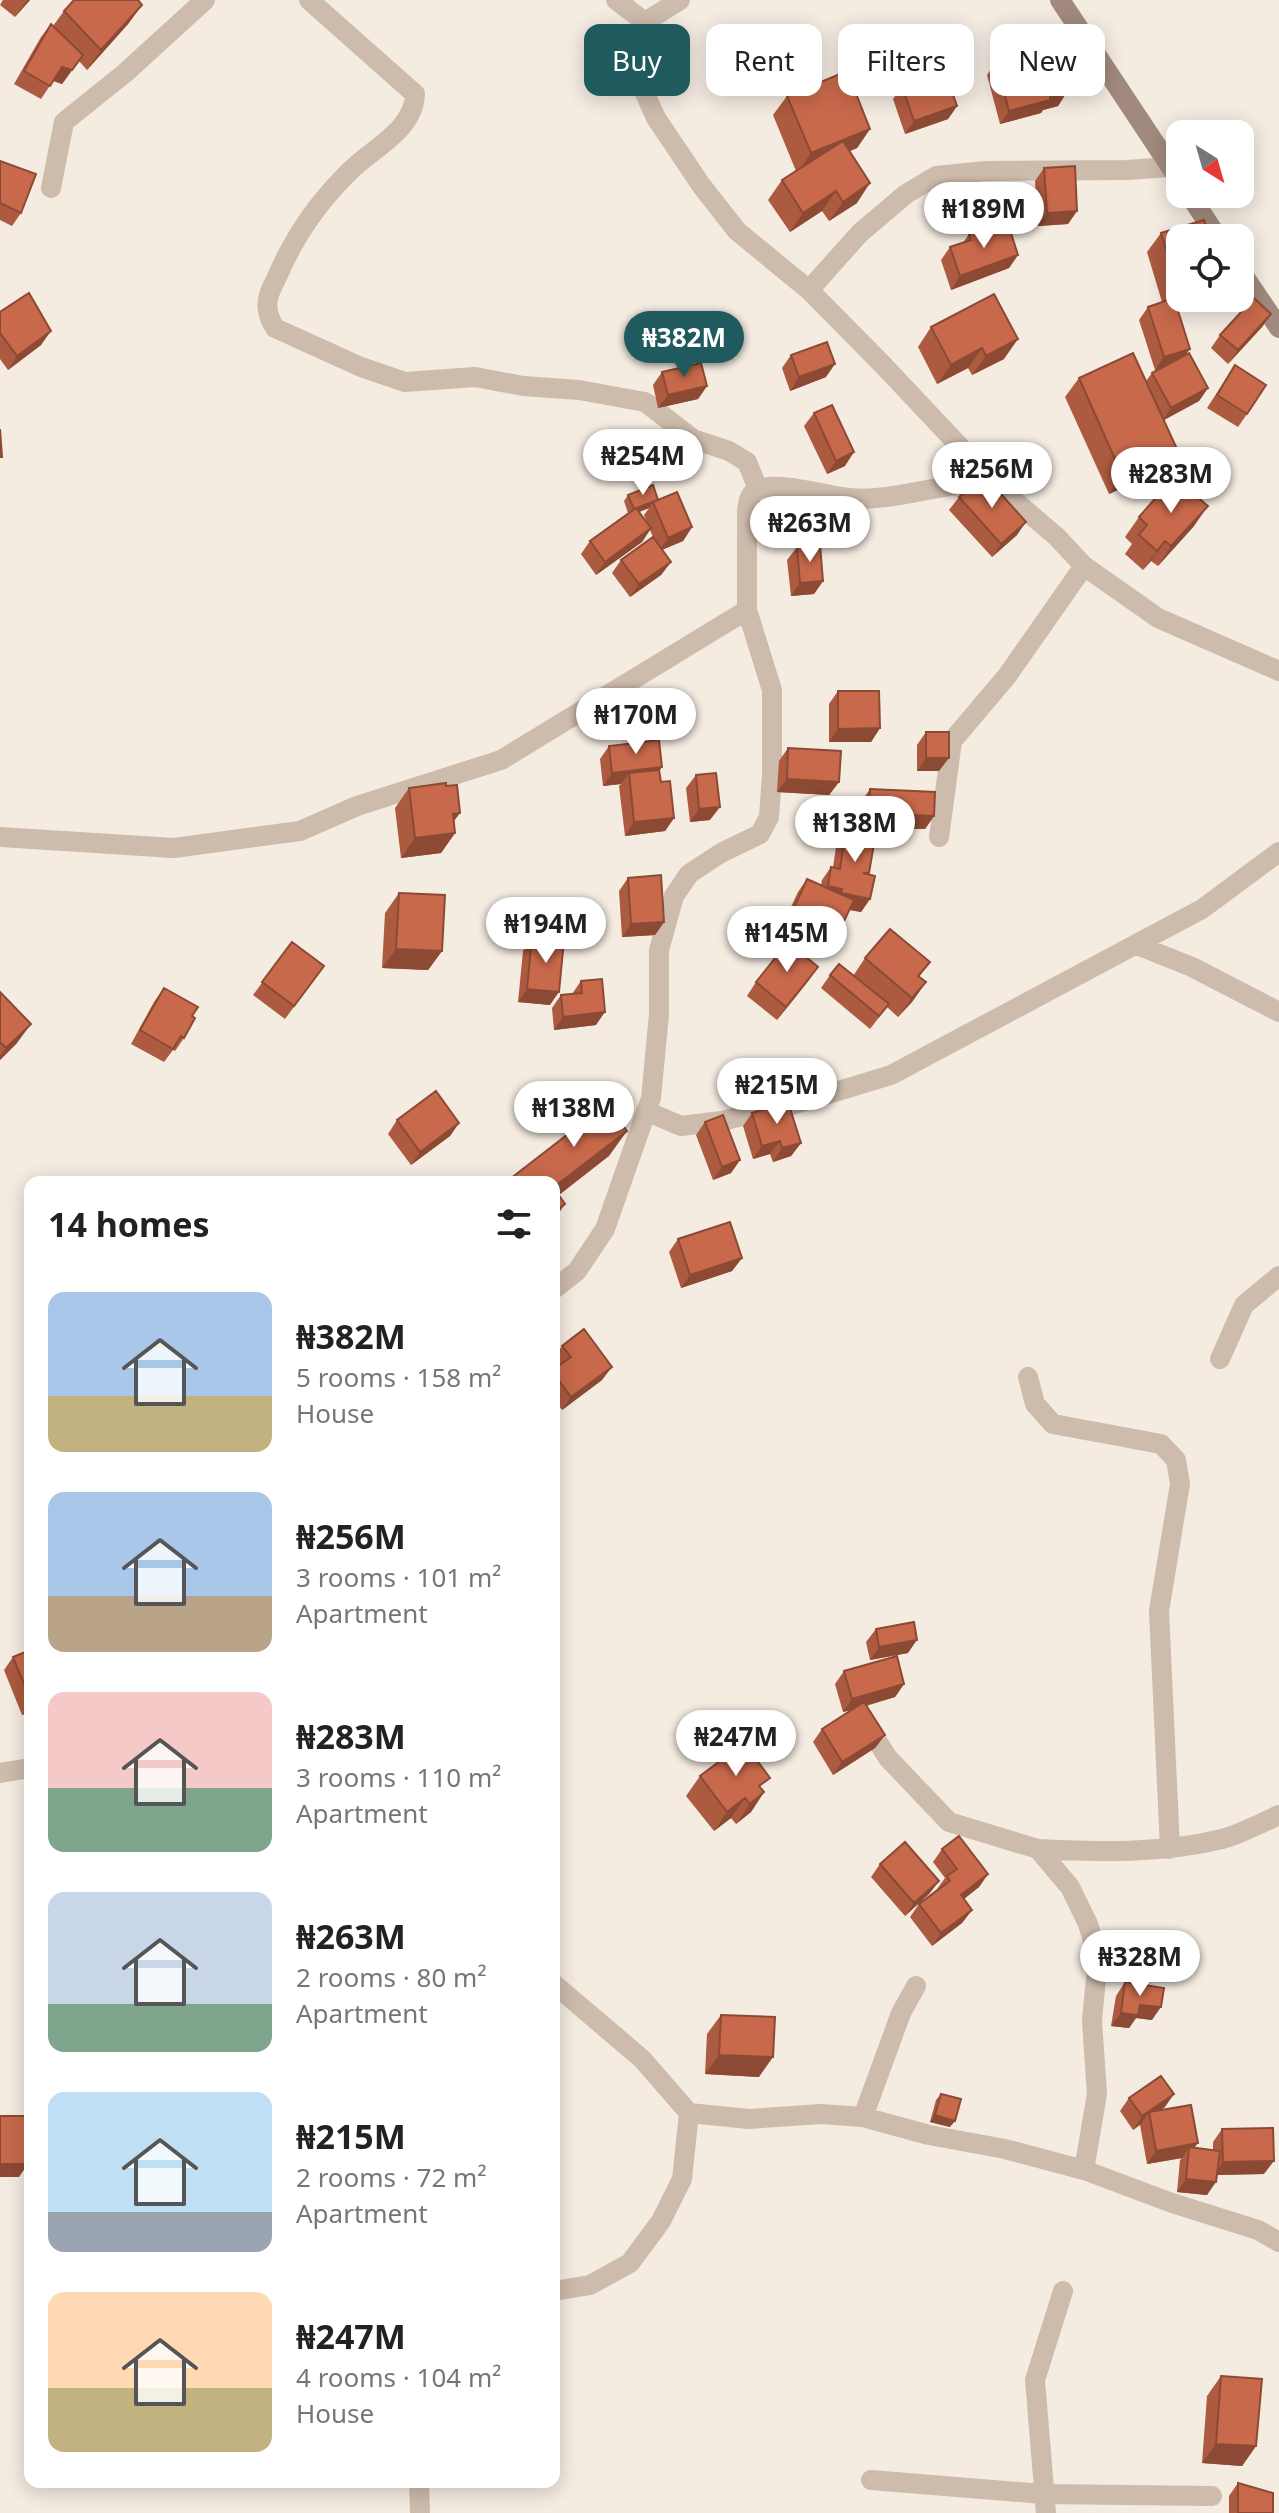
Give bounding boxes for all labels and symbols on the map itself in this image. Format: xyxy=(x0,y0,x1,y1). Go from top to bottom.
north arrow xyxy=(1166,120,1254,208)
pin: ₦189M xyxy=(928,182,1040,250)
pin: ₦382M xyxy=(628,311,740,379)
pin: ₦254M xyxy=(587,429,699,497)
pin: ₦256M xyxy=(936,442,1048,510)
pin: ₦283M xyxy=(1115,447,1227,515)
pin: ₦263M xyxy=(754,496,866,564)
pin: ₦170M xyxy=(580,688,692,756)
pin: ₦138M xyxy=(799,796,911,864)
pin: ₦194M xyxy=(490,897,602,965)
pin: ₦145M xyxy=(731,906,843,974)
pin: ₦215M xyxy=(721,1058,833,1126)
pin: ₦138M xyxy=(518,1081,630,1149)
pin: ₦247M xyxy=(680,1710,792,1778)
pin: ₦328M xyxy=(1084,1930,1196,1998)

